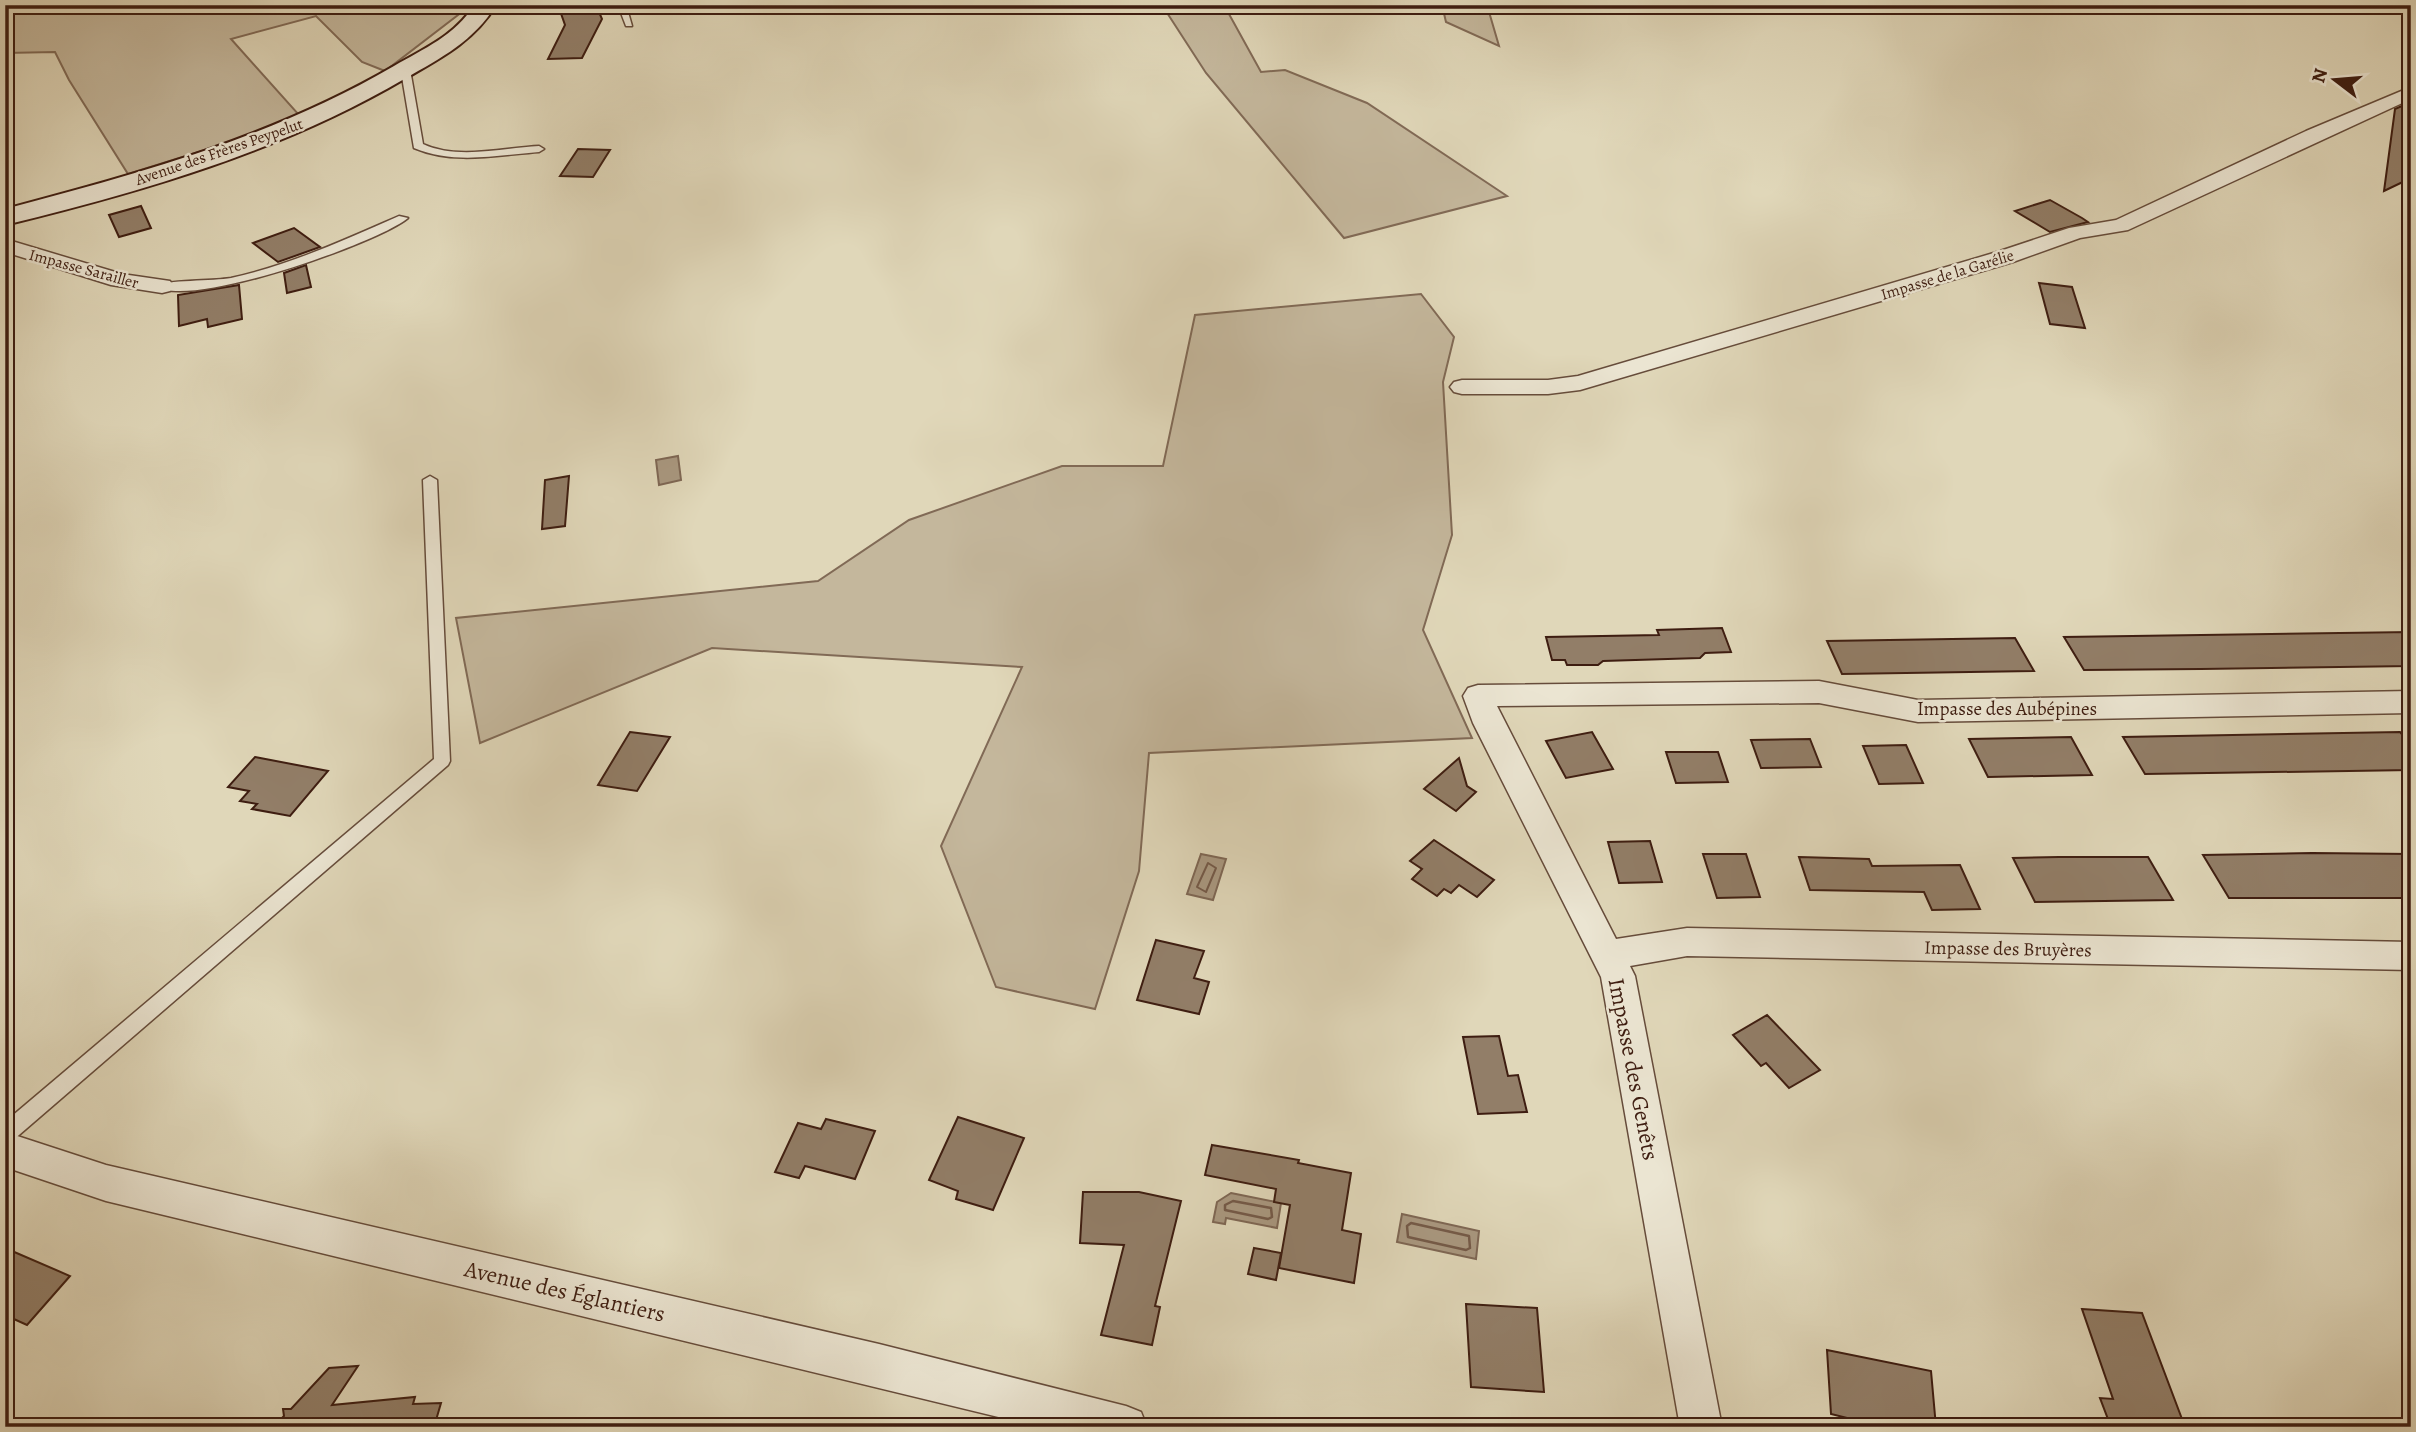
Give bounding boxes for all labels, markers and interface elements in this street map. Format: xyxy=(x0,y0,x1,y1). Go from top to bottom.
north arrow xyxy=(2300,46,2370,116)
text: N xyxy=(2305,65,2334,86)
street label: Avenue des Frères Peypelut xyxy=(132,113,306,191)
street label: Impasse Sarailler xyxy=(26,244,141,294)
street label: Impasse de la Garélie xyxy=(1878,244,2017,306)
street label: Impasse des Aubépines xyxy=(1917,696,2097,722)
street label: Impasse des Bruyères xyxy=(1924,935,2092,963)
street label: Impasse des Genêts xyxy=(1601,975,1666,1163)
street label: Avenue des Églantiers xyxy=(461,1253,668,1330)

